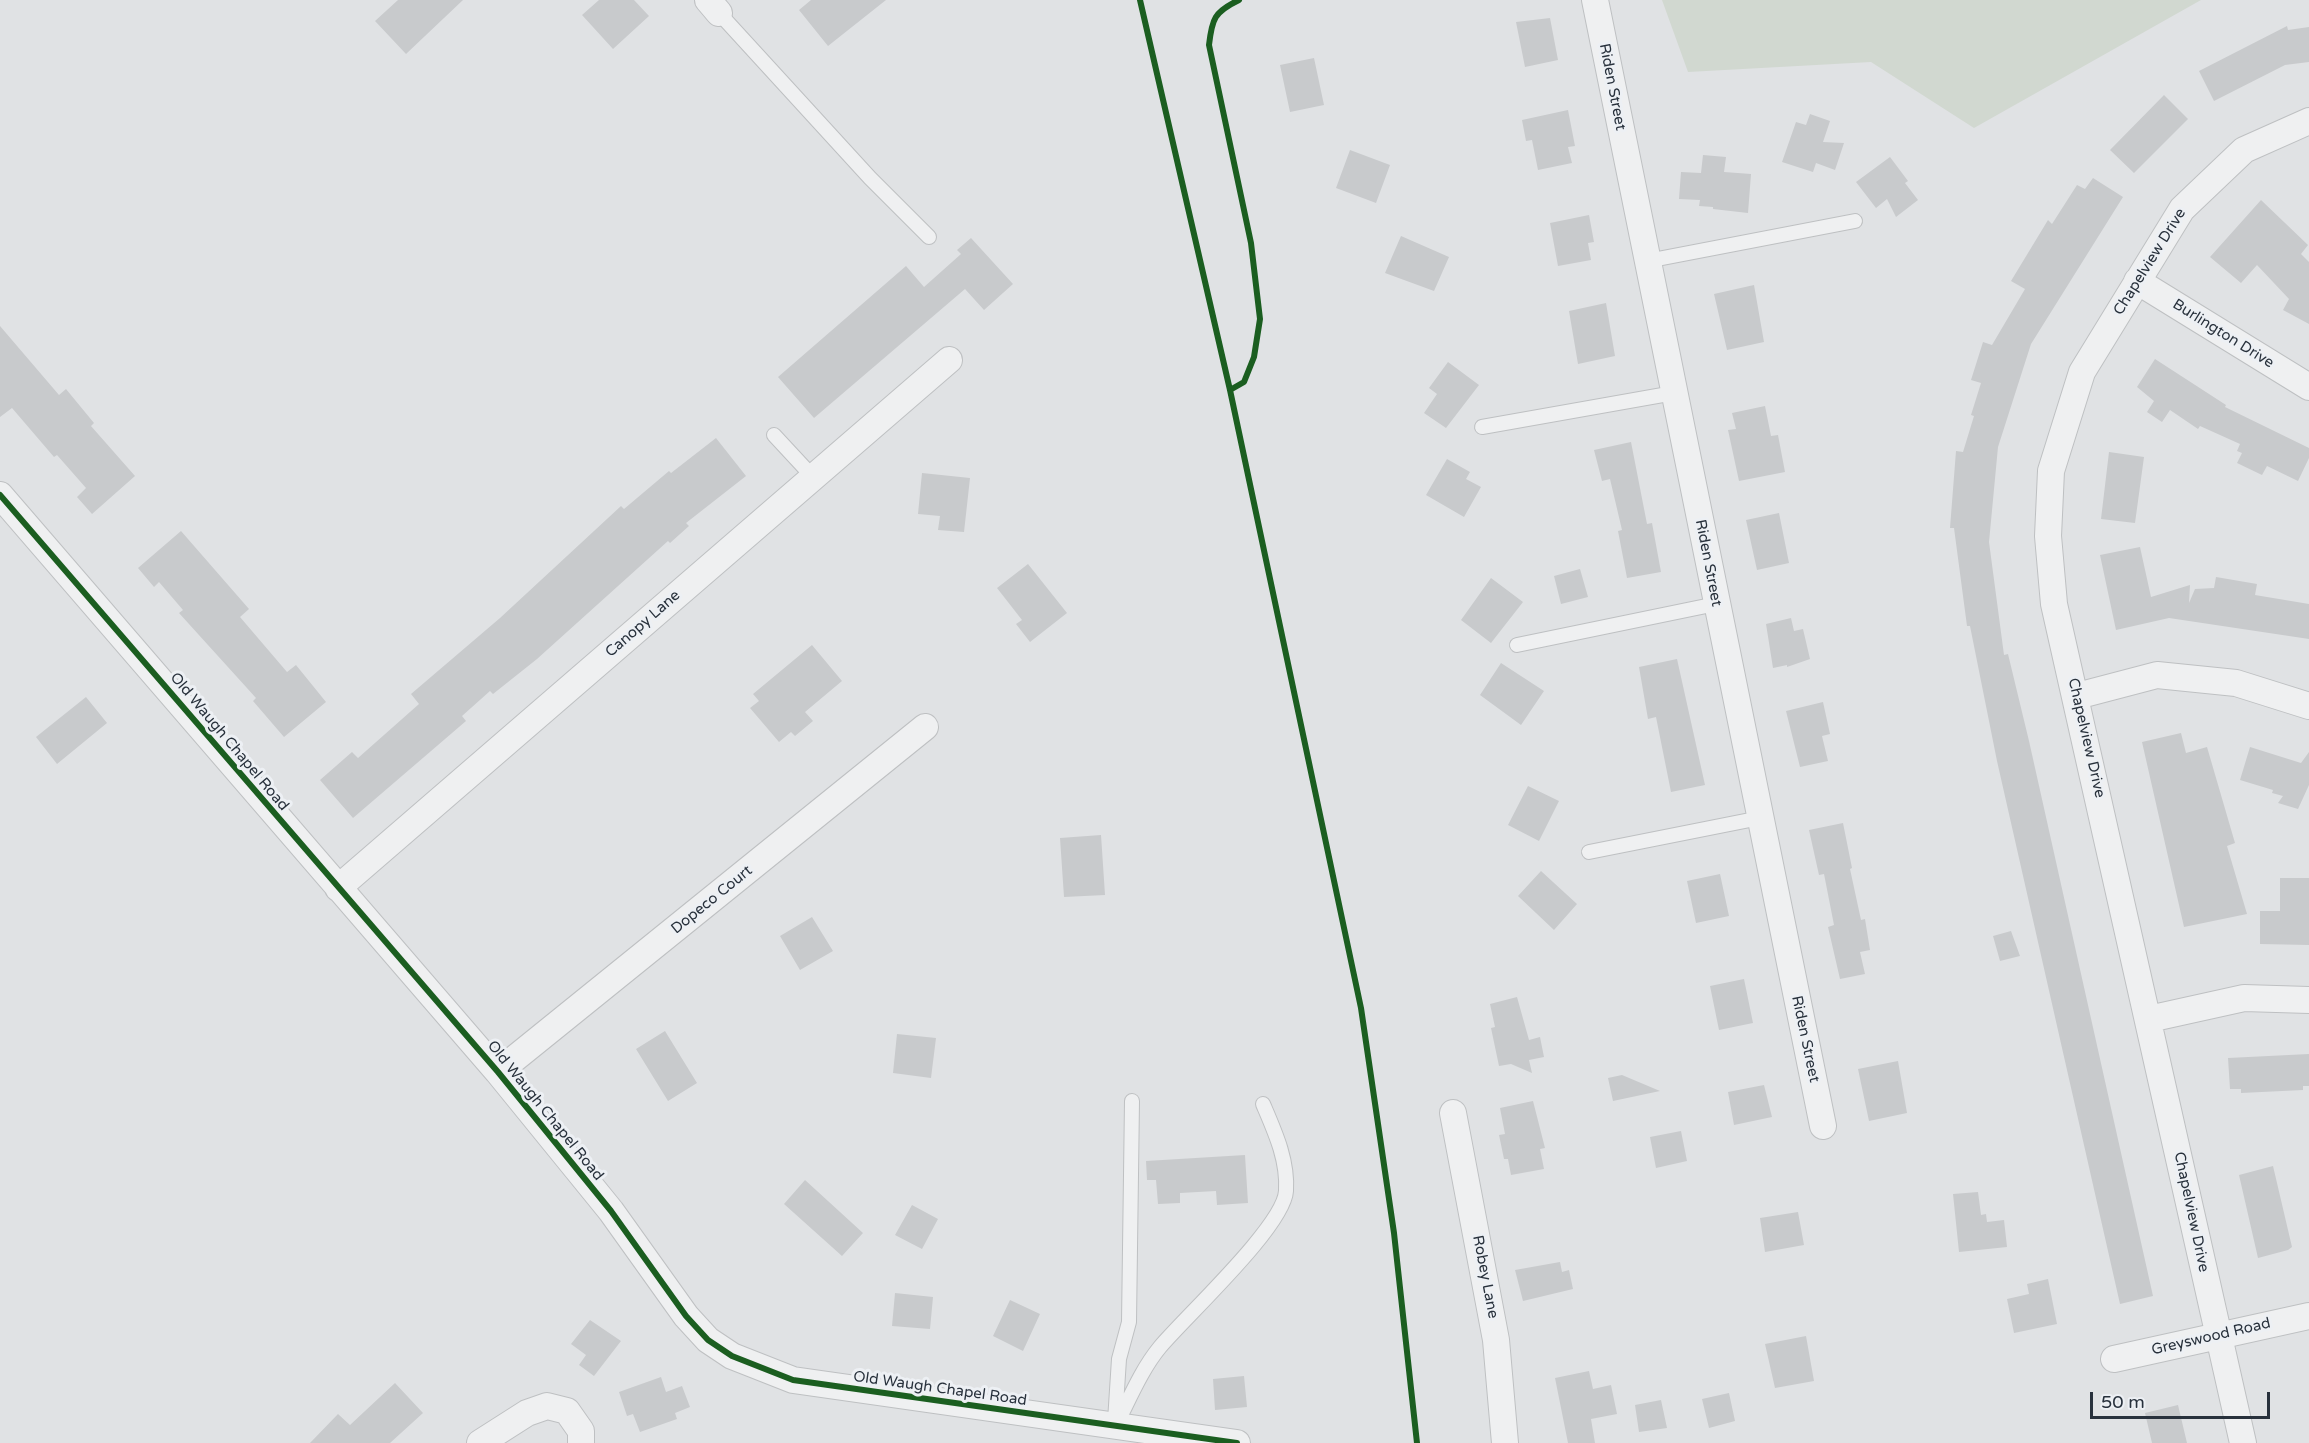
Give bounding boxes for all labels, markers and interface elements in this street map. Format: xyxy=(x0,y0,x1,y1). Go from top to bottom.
street label: Riden Street xyxy=(1595,42,1629,132)
street label: Chapelview Drive xyxy=(2110,205,2190,319)
street label: Burlington Drive xyxy=(2169,296,2277,372)
street label: Riden Street xyxy=(1691,518,1725,608)
street label: Canopy Lane xyxy=(602,587,684,661)
street label: Old Waugh Chapel Road xyxy=(166,669,292,815)
street label: Chapelview Drive xyxy=(2063,676,2109,800)
street label: Dopeco Court xyxy=(668,862,756,938)
street label: Riden Street xyxy=(1787,994,1823,1084)
street label: Old Waugh Chapel Road xyxy=(483,1037,607,1185)
street label: Chapelview Drive xyxy=(2169,1150,2213,1274)
street label: Robey Lane xyxy=(1468,1234,1502,1320)
street label: Greyswood Road xyxy=(2150,1315,2272,1359)
street label: Old Waugh Chapel Road xyxy=(852,1368,1028,1410)
scale bar xyxy=(2093,1380,2273,1418)
text: 50 m xyxy=(2101,1391,2145,1413)

